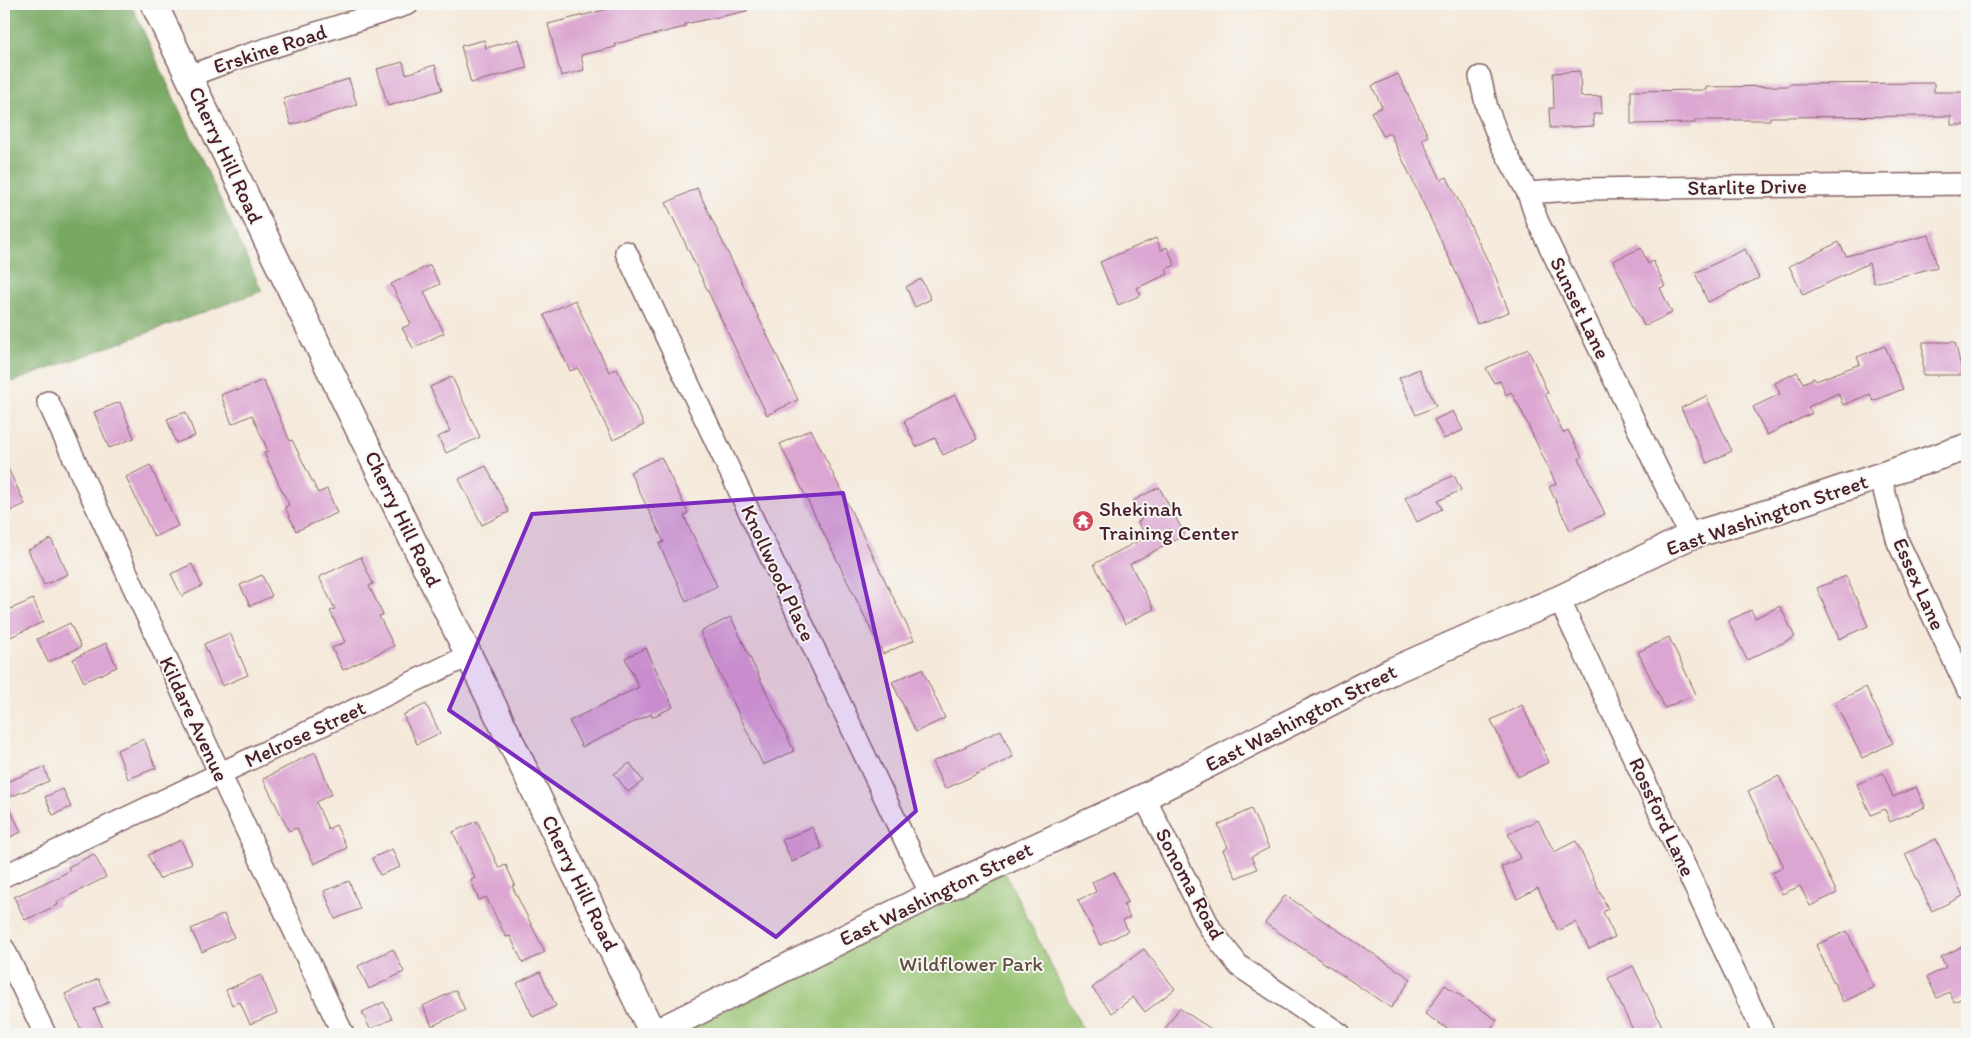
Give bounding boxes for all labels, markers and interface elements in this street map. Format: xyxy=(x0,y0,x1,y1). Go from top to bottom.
street label: Erskine Road xyxy=(210,18,330,79)
street label: Cherry Hill Road xyxy=(184,82,269,228)
street label: Starlite Drive xyxy=(1687,173,1807,200)
street label: Sunset Lane xyxy=(1545,253,1616,363)
street label: Cherry Hill Road xyxy=(360,447,447,591)
street label: East Washington Street xyxy=(1663,468,1871,561)
place label: Shekinah Training Center xyxy=(1099,496,1239,545)
street label: Knollwood Place xyxy=(736,500,821,645)
temple icon: Shekinah Training Center xyxy=(1071,509,1095,533)
street label: Essex Lane xyxy=(1888,534,1951,634)
street label: Kildare Avenue xyxy=(155,652,234,785)
street label: East Washington Street xyxy=(1201,658,1401,777)
street label: Melrose Street xyxy=(240,695,369,773)
street label: Rossford Lane xyxy=(1624,753,1701,880)
street label: Cherry Hill Road xyxy=(537,811,624,955)
street label: Sonoma Road xyxy=(1151,824,1231,944)
street label: East Washington Street xyxy=(835,836,1036,951)
park label: Wildflower Park xyxy=(899,951,1043,976)

